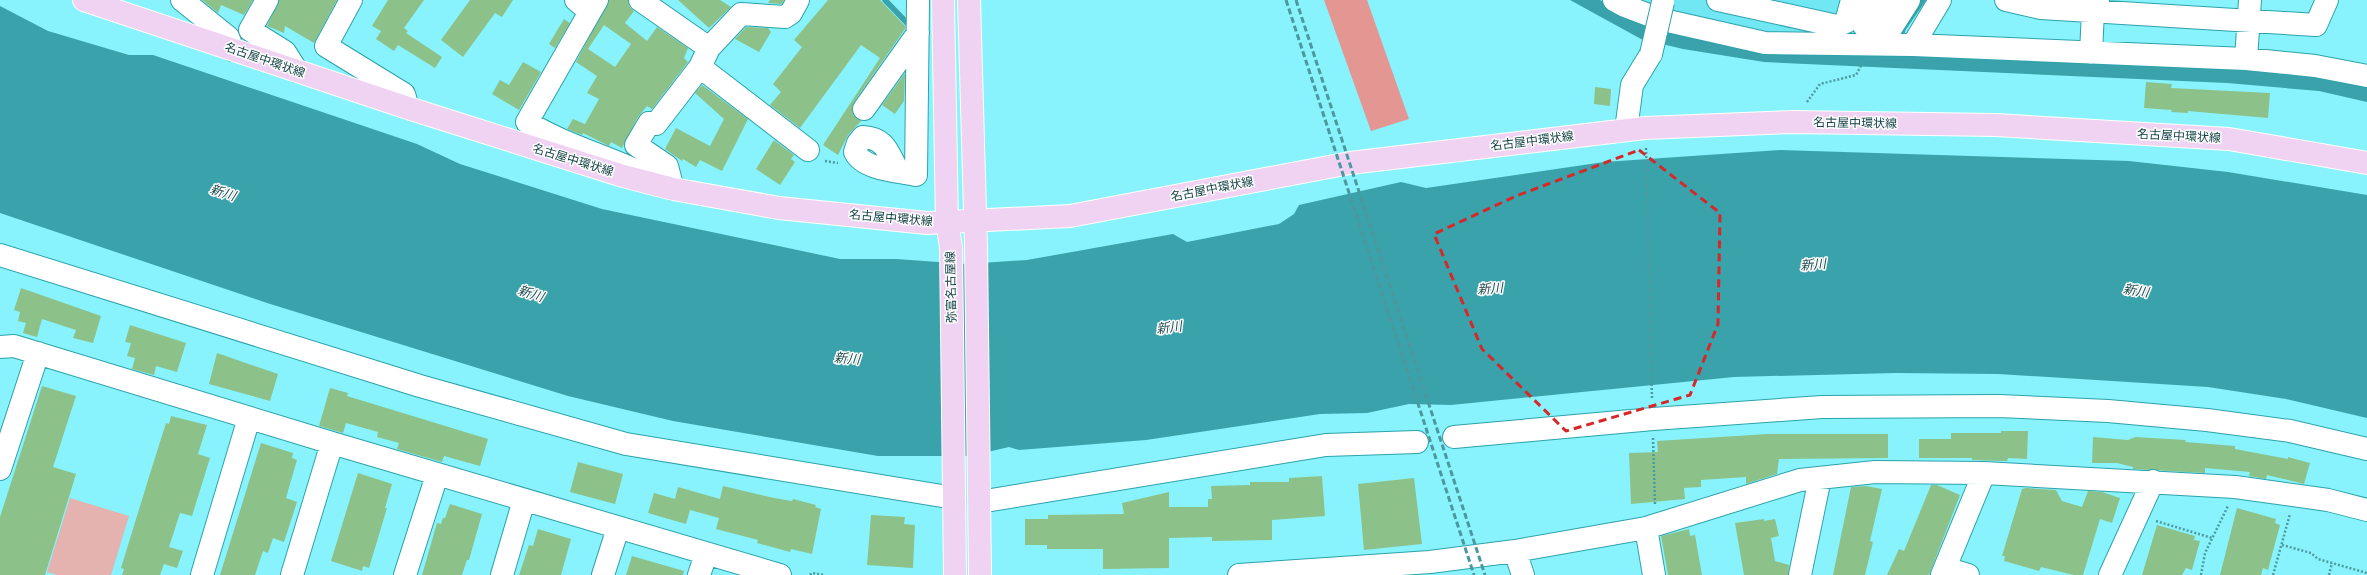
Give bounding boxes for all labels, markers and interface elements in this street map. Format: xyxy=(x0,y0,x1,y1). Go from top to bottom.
street label: 名古屋中環状線 xyxy=(223,40,307,80)
street label: 名古屋中環状線 xyxy=(1813,115,1897,131)
street label: 名古屋中環状線 xyxy=(2137,127,2221,145)
street label: 名古屋中環状線 xyxy=(1489,129,1575,153)
street label: 名古屋中環状線 xyxy=(531,141,615,179)
street label: 名古屋中環状線 xyxy=(1169,174,1255,204)
water label: 新川 xyxy=(208,181,239,204)
street label: 名古屋中環状線 xyxy=(849,207,933,229)
street label: 弥富名古屋線 xyxy=(943,251,959,323)
water label: 新川 xyxy=(1800,256,1829,273)
water label: 新川 xyxy=(1477,280,1506,297)
water label: 新川 xyxy=(2122,281,2152,300)
water label: 新川 xyxy=(516,282,547,305)
water label: 新川 xyxy=(1155,318,1185,337)
water label: 新川 xyxy=(833,350,862,367)

